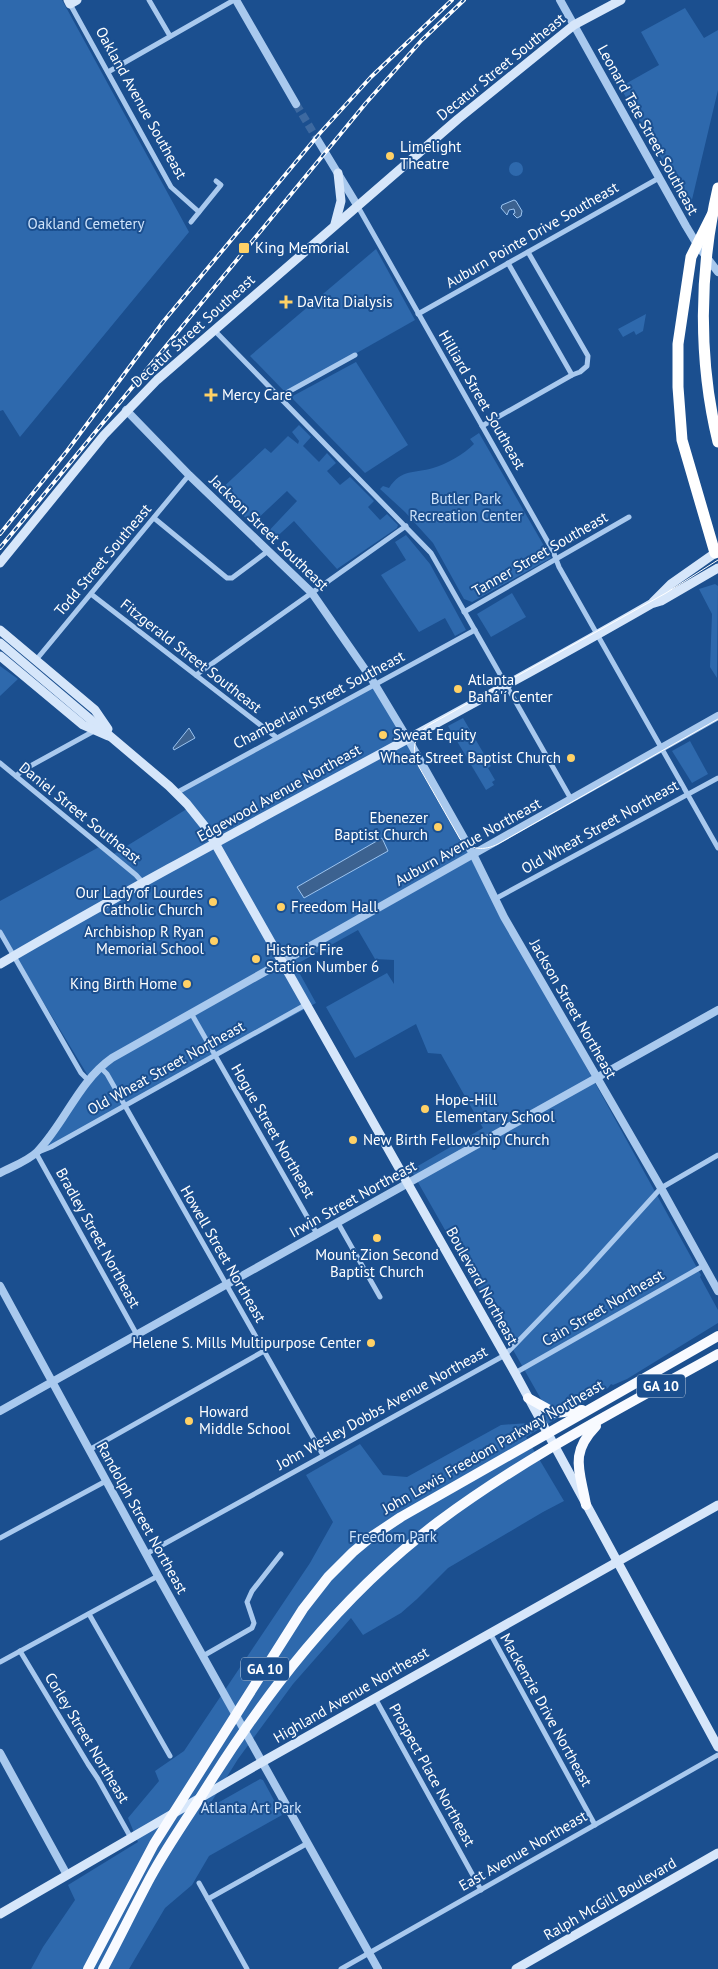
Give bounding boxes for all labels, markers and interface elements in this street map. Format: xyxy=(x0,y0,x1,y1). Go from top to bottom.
street label: Decatur Street Southeast xyxy=(433,9,569,124)
street label: Oakland Avenue Southeast xyxy=(92,23,191,182)
street label: Leonard Tate Street Southeast xyxy=(594,41,703,218)
place label: Limelight Theatre xyxy=(400,137,461,173)
marker: Limelight Theatre xyxy=(384,150,396,162)
street label: Auburn Pointe Drive Southeast xyxy=(442,177,622,292)
park label: Oakland Cemetery xyxy=(27,214,145,233)
place label: King Memorial xyxy=(255,238,350,257)
marker: King Memorial xyxy=(237,241,251,255)
street label: Decatur Street Southeast xyxy=(127,270,258,391)
place label: DaVita Dialysis xyxy=(297,292,393,311)
marker: DaVita Dialysis xyxy=(279,295,293,309)
street label: Hilliard Street Southeast xyxy=(435,327,530,473)
place label: Mercy Care xyxy=(222,385,292,404)
marker: Mercy Care xyxy=(204,388,218,402)
street label: Jackson Street Southeast xyxy=(205,470,333,595)
park label: Butler Park Recreation Center xyxy=(409,489,523,525)
street label: Todd Street Southeast xyxy=(50,500,155,620)
street label: Tanner Street Southeast xyxy=(469,507,611,600)
street label: Fitzgerald Street Southeast xyxy=(117,595,266,717)
street label: Chamberlain Street Southeast xyxy=(230,646,408,753)
place label: Atlanta Bahá'í Center xyxy=(468,670,553,706)
marker: Atlanta Bahá'í Center xyxy=(452,683,464,695)
place label: Sweat Equity xyxy=(393,725,476,744)
marker: Sweat Equity xyxy=(377,729,389,741)
street label: Edgewood Avenue Northeast xyxy=(193,740,364,846)
place label: Wheat Street Baptist Church xyxy=(380,748,561,767)
marker: Wheat Street Baptist Church xyxy=(565,752,577,764)
street label: Daniel Street Southeast xyxy=(15,758,145,868)
street label: Old Wheat Street Northeast xyxy=(518,775,682,878)
street label: Auburn Avenue Northeast xyxy=(391,793,544,890)
place label: Ebenezer Baptist Church xyxy=(334,808,428,844)
marker: Ebenezer Baptist Church xyxy=(432,821,444,833)
place label: Our Lady of Lourdes Catholic Church xyxy=(75,883,203,919)
marker: Our Lady of Lourdes Catholic Church xyxy=(207,896,219,908)
place label: Freedom Hall xyxy=(291,897,378,916)
marker: Freedom Hall xyxy=(275,901,287,913)
place label: Archbishop R Ryan Memorial School xyxy=(84,922,205,958)
marker: Archbishop R Ryan Memorial School xyxy=(208,935,220,947)
street label: Jackson Street Northeast xyxy=(525,935,621,1082)
place label: Historic Fire Station Number 6 xyxy=(266,940,379,976)
marker: Historic Fire Station Number 6 xyxy=(250,953,262,965)
place label: King Birth Home xyxy=(70,974,177,993)
marker: King Birth Home xyxy=(181,978,193,990)
street label: Old Wheat Street Northeast xyxy=(84,1016,248,1119)
street label: Hogue Street Northeast xyxy=(227,1060,320,1201)
place label: Hope-Hill Elementary School xyxy=(435,1090,555,1126)
marker: Hope-Hill Elementary School xyxy=(419,1103,431,1115)
place label: New Birth Fellowship Church xyxy=(363,1130,549,1149)
marker: New Birth Fellowship Church xyxy=(347,1134,359,1146)
street label: Irwin Street Northeast xyxy=(286,1156,420,1241)
street label: Bradley Street Northeast xyxy=(52,1164,145,1311)
street label: Howell Street Northeast xyxy=(176,1182,270,1326)
street label: Boulevard Northeast xyxy=(442,1223,523,1348)
marker: Mount Zion Second Baptist Church xyxy=(371,1232,383,1244)
place label: Mount Zion Second Baptist Church xyxy=(315,1245,439,1281)
street label: Cain Street Northeast xyxy=(538,1265,667,1350)
place label: Helene S. Mills Multipurpose Center xyxy=(132,1333,361,1352)
marker: Helene S. Mills Multipurpose Center xyxy=(365,1337,377,1349)
street label: John Wesley Dobbs Avenue Northeast xyxy=(272,1341,491,1474)
road number: GA 10 xyxy=(637,1374,685,1398)
street label: John Lewis Freedom Parkway Northeast xyxy=(378,1375,607,1518)
place label: Howard Middle School xyxy=(199,1402,291,1438)
marker: Howard Middle School xyxy=(183,1415,195,1427)
street label: Randolph Street Northeast xyxy=(93,1438,192,1597)
park label: Freedom Park xyxy=(349,1527,438,1546)
street label: Mackenzie Drive Northeast xyxy=(496,1630,597,1790)
street label: Highland Avenue Northeast xyxy=(270,1642,432,1747)
road number: GA 10 xyxy=(241,1658,289,1680)
street label: Corley Street Northeast xyxy=(41,1669,134,1807)
street label: Prospect Place Northeast xyxy=(385,1700,480,1850)
park label: Atlanta Art Park xyxy=(201,1798,302,1817)
street label: East Avenue Northeast xyxy=(455,1806,590,1895)
street label: Ralph McGill Boulevard xyxy=(540,1853,679,1944)

